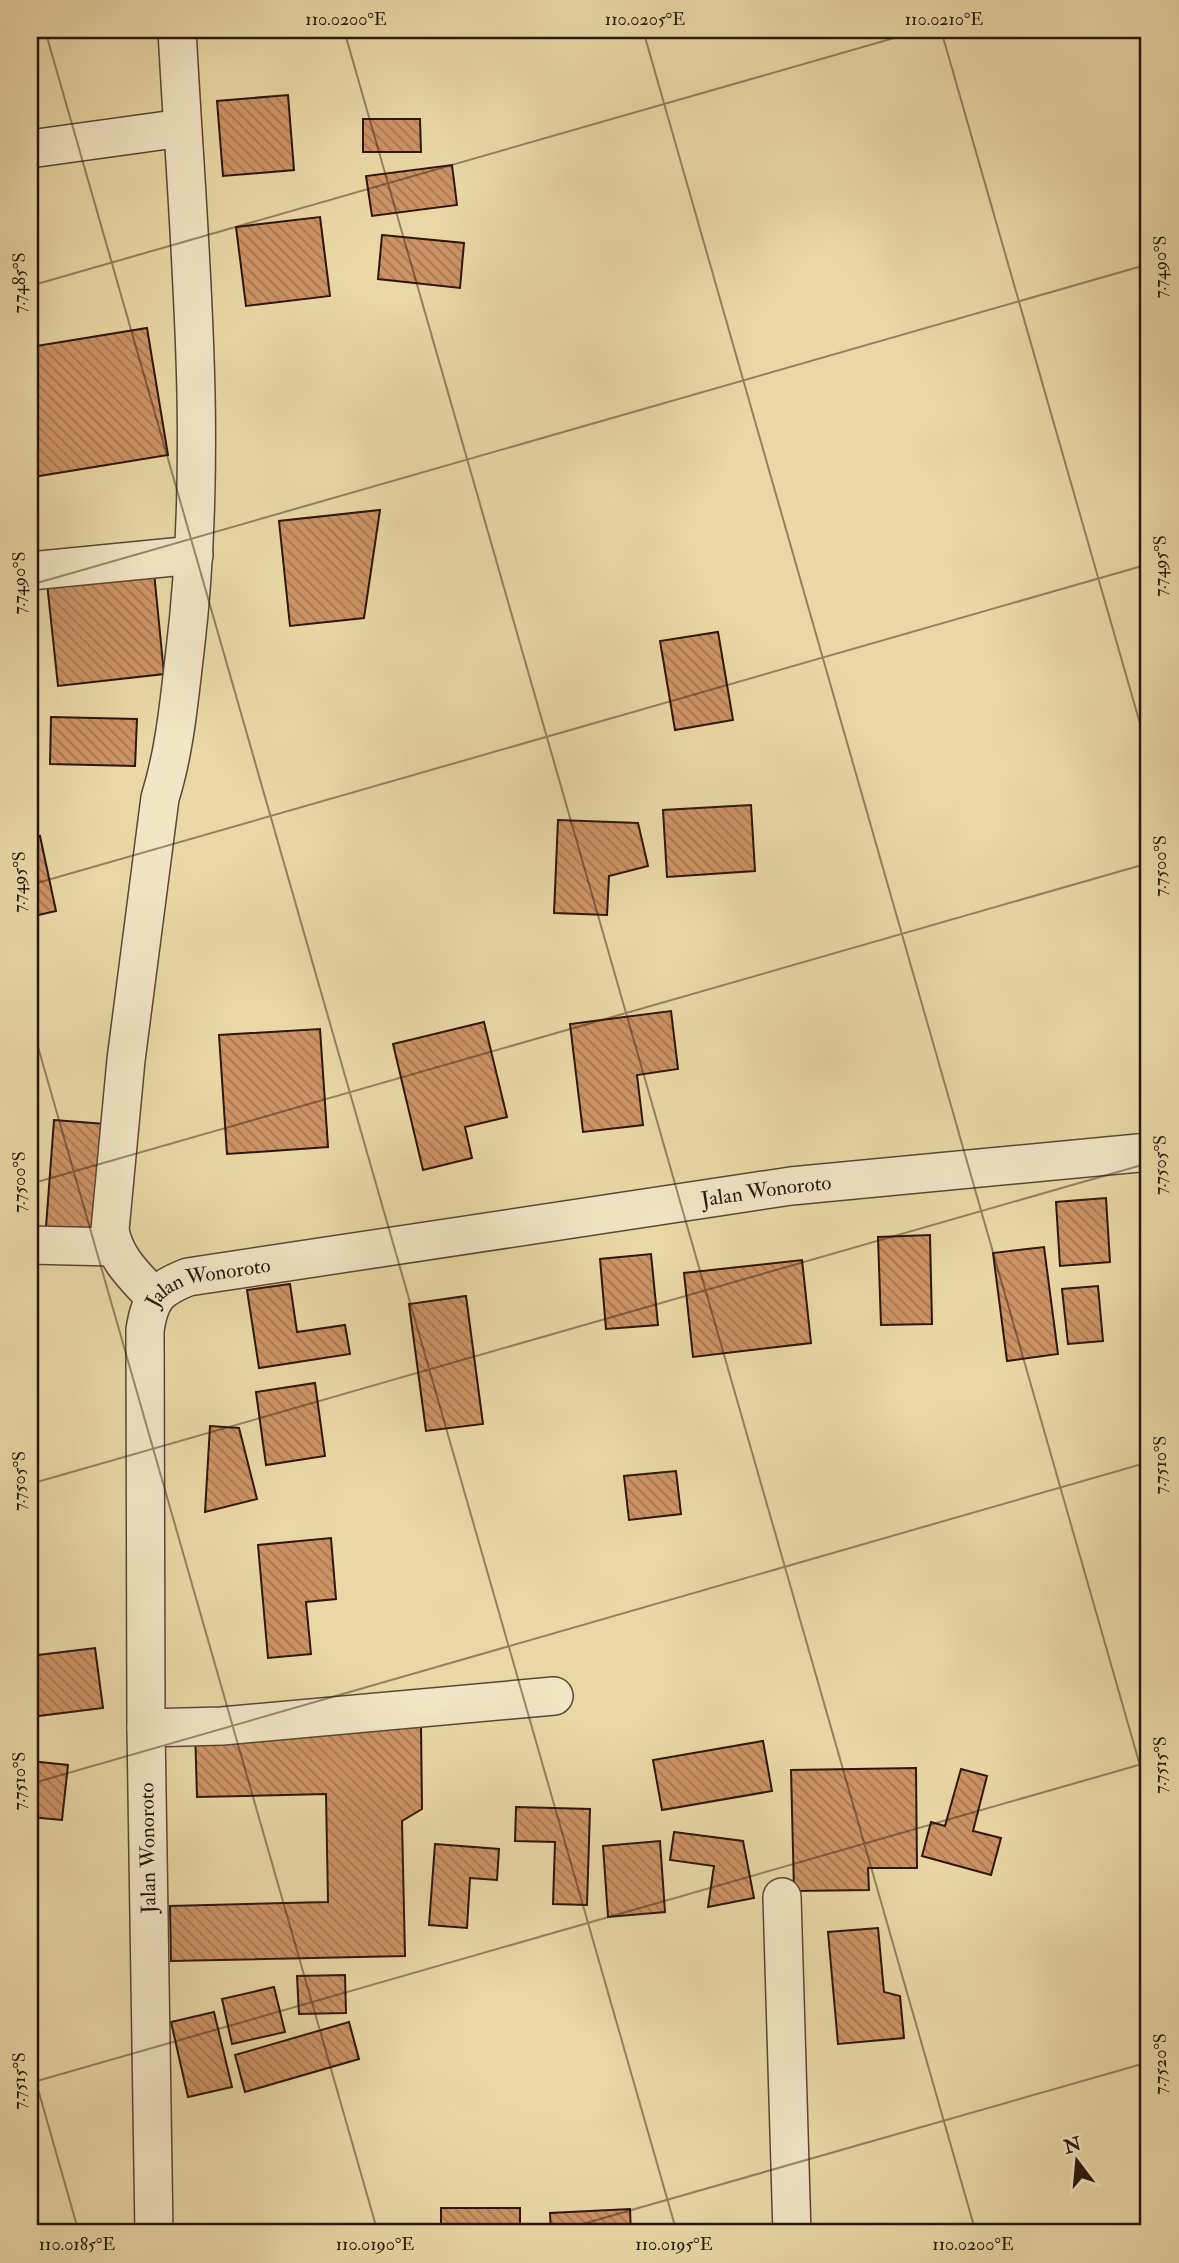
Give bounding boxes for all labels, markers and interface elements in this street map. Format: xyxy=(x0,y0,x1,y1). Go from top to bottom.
text: 110.0200°E xyxy=(305,8,387,31)
text: 110.0205°E xyxy=(605,8,685,31)
text: 110.0210°E xyxy=(905,8,983,31)
text: 7.7490°S xyxy=(1149,236,1172,298)
text: 7.7485°S xyxy=(8,253,31,313)
text: 7.7495°S xyxy=(1149,535,1172,597)
text: 7.7490°S xyxy=(8,552,31,614)
text: 7.7500°S xyxy=(1149,835,1172,897)
text: 7.7495°S xyxy=(8,851,31,913)
text: 7.7505°S xyxy=(1149,1135,1172,1195)
text: 7.7500°S xyxy=(8,1151,31,1213)
street label: Jalan Wonoroto xyxy=(698,1169,833,1213)
street label: Jalan Wonoroto xyxy=(139,1251,272,1313)
text: 7.7510°S xyxy=(1149,1436,1172,1494)
text: 7.7505°S xyxy=(8,1451,31,1511)
text: 7.7515°S xyxy=(1149,1736,1172,1794)
text: 7.7510°S xyxy=(8,1752,31,1810)
street label: Jalan Wonoroto xyxy=(133,1782,163,1915)
text: 7.7520°S xyxy=(1149,2033,1172,2095)
text: 7.7515°S xyxy=(8,2052,31,2110)
north arrow xyxy=(1042,2126,1112,2196)
text: N xyxy=(1060,2131,1085,2160)
text: 110.0185°E xyxy=(39,2233,115,2256)
text: 110.0190°E xyxy=(336,2233,414,2256)
text: 110.0195°E xyxy=(635,2233,713,2256)
text: 110.0200°E xyxy=(932,2233,1014,2256)

